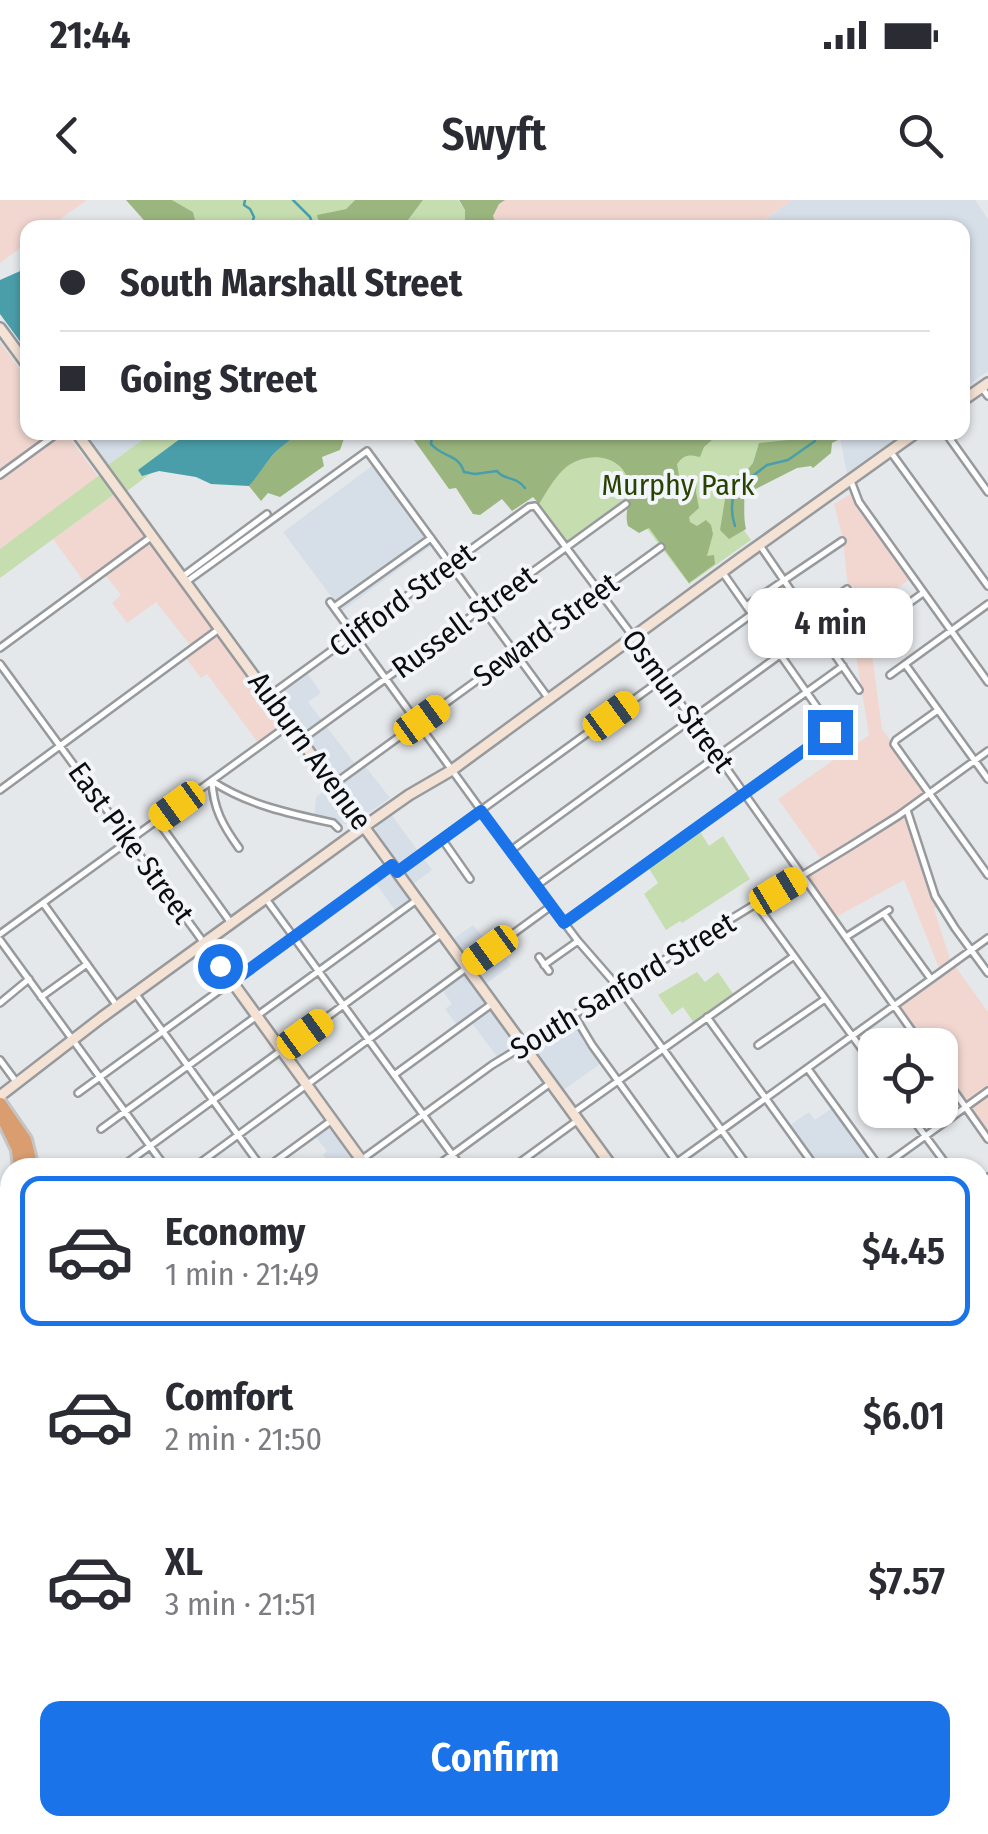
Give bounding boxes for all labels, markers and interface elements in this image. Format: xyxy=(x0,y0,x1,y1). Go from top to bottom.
text: 21:44 xyxy=(50,12,131,58)
icon: back xyxy=(40,108,95,163)
text: Swyft xyxy=(442,108,547,162)
icon: search xyxy=(893,108,948,163)
text: South Marshall Street xyxy=(120,260,462,306)
text: Going Street xyxy=(120,356,317,402)
park label: Murphy Park xyxy=(602,467,754,503)
street label: Clifford Street xyxy=(322,535,482,665)
street label: Russell Street xyxy=(385,558,543,686)
street label: Seward Street xyxy=(467,565,626,695)
callout: 4 min xyxy=(748,587,912,657)
text: 4 min xyxy=(794,604,867,642)
street label: Osmun Street xyxy=(614,623,742,779)
street label: Auburn Avenue xyxy=(241,665,379,837)
car xyxy=(578,686,644,746)
car xyxy=(389,690,455,750)
route end xyxy=(808,710,853,755)
street label: East Pike Street xyxy=(60,755,202,931)
car xyxy=(144,776,210,836)
car xyxy=(745,863,811,919)
street label: South Sanford Street xyxy=(504,905,742,1067)
car xyxy=(457,920,523,980)
route start xyxy=(198,944,243,989)
car xyxy=(272,1004,338,1064)
map controls xyxy=(858,1028,958,1128)
button: locate xyxy=(858,1028,958,1128)
icon: car xyxy=(45,1206,135,1296)
text: Economy xyxy=(165,1209,305,1255)
text: $4.45 xyxy=(862,1228,945,1274)
text: 1 min · 21:49 xyxy=(165,1255,319,1293)
icon: car xyxy=(45,1371,135,1461)
text: Comfort xyxy=(165,1374,293,1420)
text: $6.01 xyxy=(863,1393,945,1439)
text: 2 min · 21:50 xyxy=(165,1420,322,1458)
icon: car xyxy=(45,1536,135,1626)
text: XL xyxy=(165,1539,203,1585)
text: $7.57 xyxy=(868,1558,945,1604)
text: 3 min · 21:51 xyxy=(165,1585,317,1623)
button: Confirm xyxy=(40,1701,950,1816)

